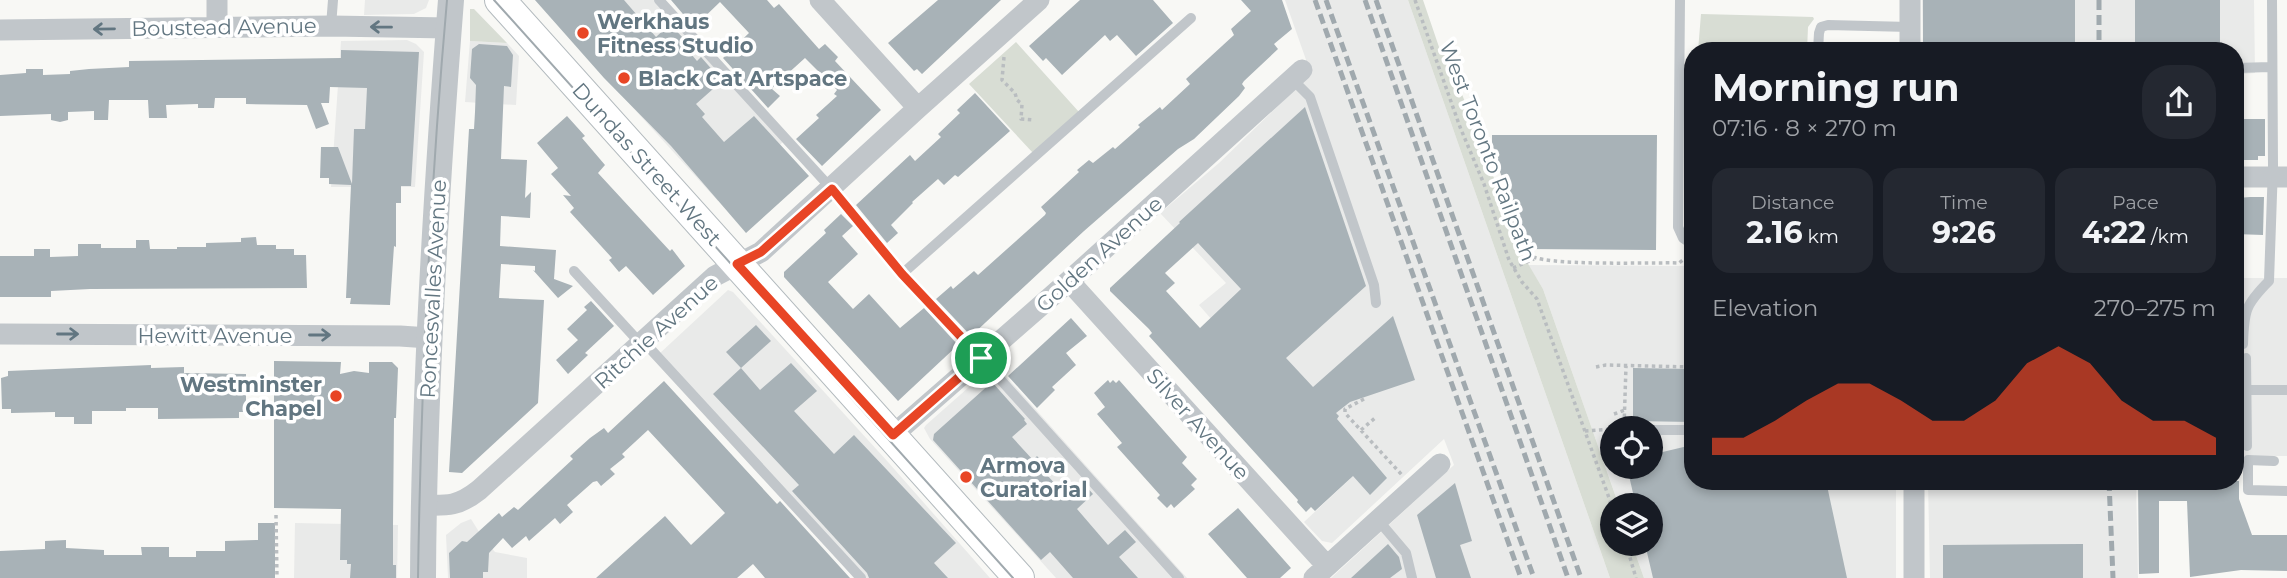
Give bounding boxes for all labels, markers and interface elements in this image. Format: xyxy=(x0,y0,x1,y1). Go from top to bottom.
place label: Werkhaus Fitness Studio xyxy=(597,9,754,58)
street label: Boustead Avenue xyxy=(131,13,317,41)
one-way arrow xyxy=(369,21,392,34)
one-way arrow xyxy=(93,22,116,35)
marker: Werkhaus Fitness Studio xyxy=(575,25,591,41)
street label: West Toronto Railpath xyxy=(1434,37,1542,265)
text: Morning run xyxy=(1712,64,1960,111)
button: share xyxy=(2142,65,2216,139)
place label: Black Cat Artspace xyxy=(638,66,847,91)
marker: Black Cat Artspace xyxy=(616,70,632,86)
street label: Dundas Street West xyxy=(567,77,727,251)
text: 07:16 · 8 × 270 m xyxy=(1712,114,1897,142)
street label: Roncesvalles Avenue xyxy=(415,179,451,399)
street label: Golden Avenue xyxy=(1031,191,1167,317)
text: Distance xyxy=(1751,191,1834,214)
text: Time xyxy=(1940,191,1988,214)
text: Pace xyxy=(2112,191,2159,214)
text: 2.16 xyxy=(1746,214,1803,251)
text: 9:26 xyxy=(1932,214,1996,251)
text: 4:22 xyxy=(2082,214,2146,251)
text: km xyxy=(1803,225,1839,248)
text: /km xyxy=(2146,225,2189,248)
street label: Ritchie Avenue xyxy=(589,270,723,394)
text: Elevation xyxy=(1712,294,1818,322)
text: 270–275 m xyxy=(2094,294,2216,322)
street label: Hewitt Avenue xyxy=(138,323,293,348)
one-way arrow xyxy=(56,327,79,341)
pin xyxy=(951,328,1011,388)
one-way arrow xyxy=(308,329,331,342)
icon: arrive xyxy=(962,339,1000,377)
street label: Silver Avenue xyxy=(1141,363,1255,485)
place label: Westminster Chapel xyxy=(180,372,322,421)
marker: Westminster Chapel xyxy=(328,388,344,404)
map controls xyxy=(1600,416,1663,556)
button: locate xyxy=(1600,416,1663,479)
place label: Armova Curatorial xyxy=(979,453,1088,502)
marker: Armova Curatorial xyxy=(958,469,974,485)
button: layers xyxy=(1600,493,1663,556)

